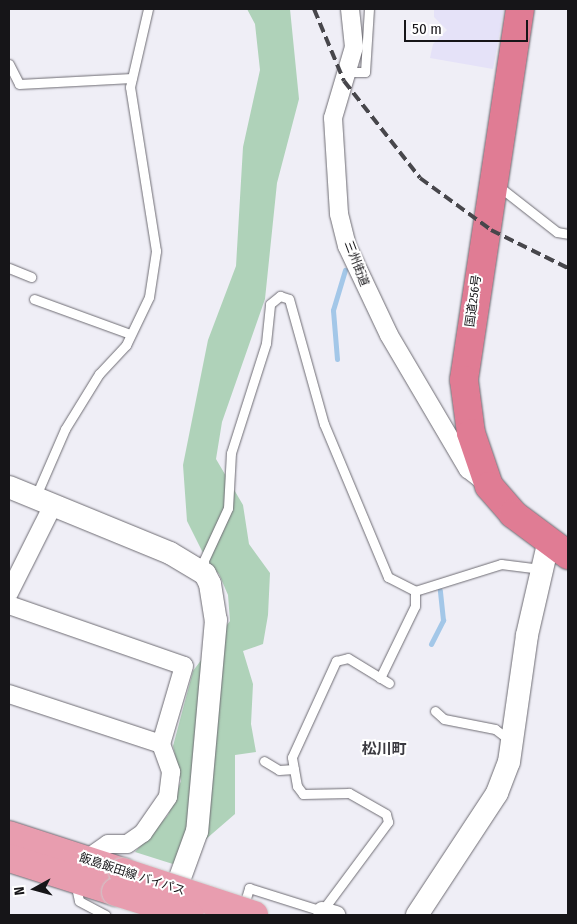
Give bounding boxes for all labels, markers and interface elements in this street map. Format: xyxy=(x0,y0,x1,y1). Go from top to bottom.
scale bar xyxy=(407,10,531,42)
text: 50 m xyxy=(412,20,442,38)
street label: 三州街道 xyxy=(341,239,371,289)
street label: 国道256号 xyxy=(463,274,485,328)
district label: 松川町 xyxy=(362,741,406,759)
street label: 飯島飯田線 バイパス xyxy=(77,851,187,899)
north arrow xyxy=(10,864,60,914)
text: N xyxy=(11,886,29,896)

